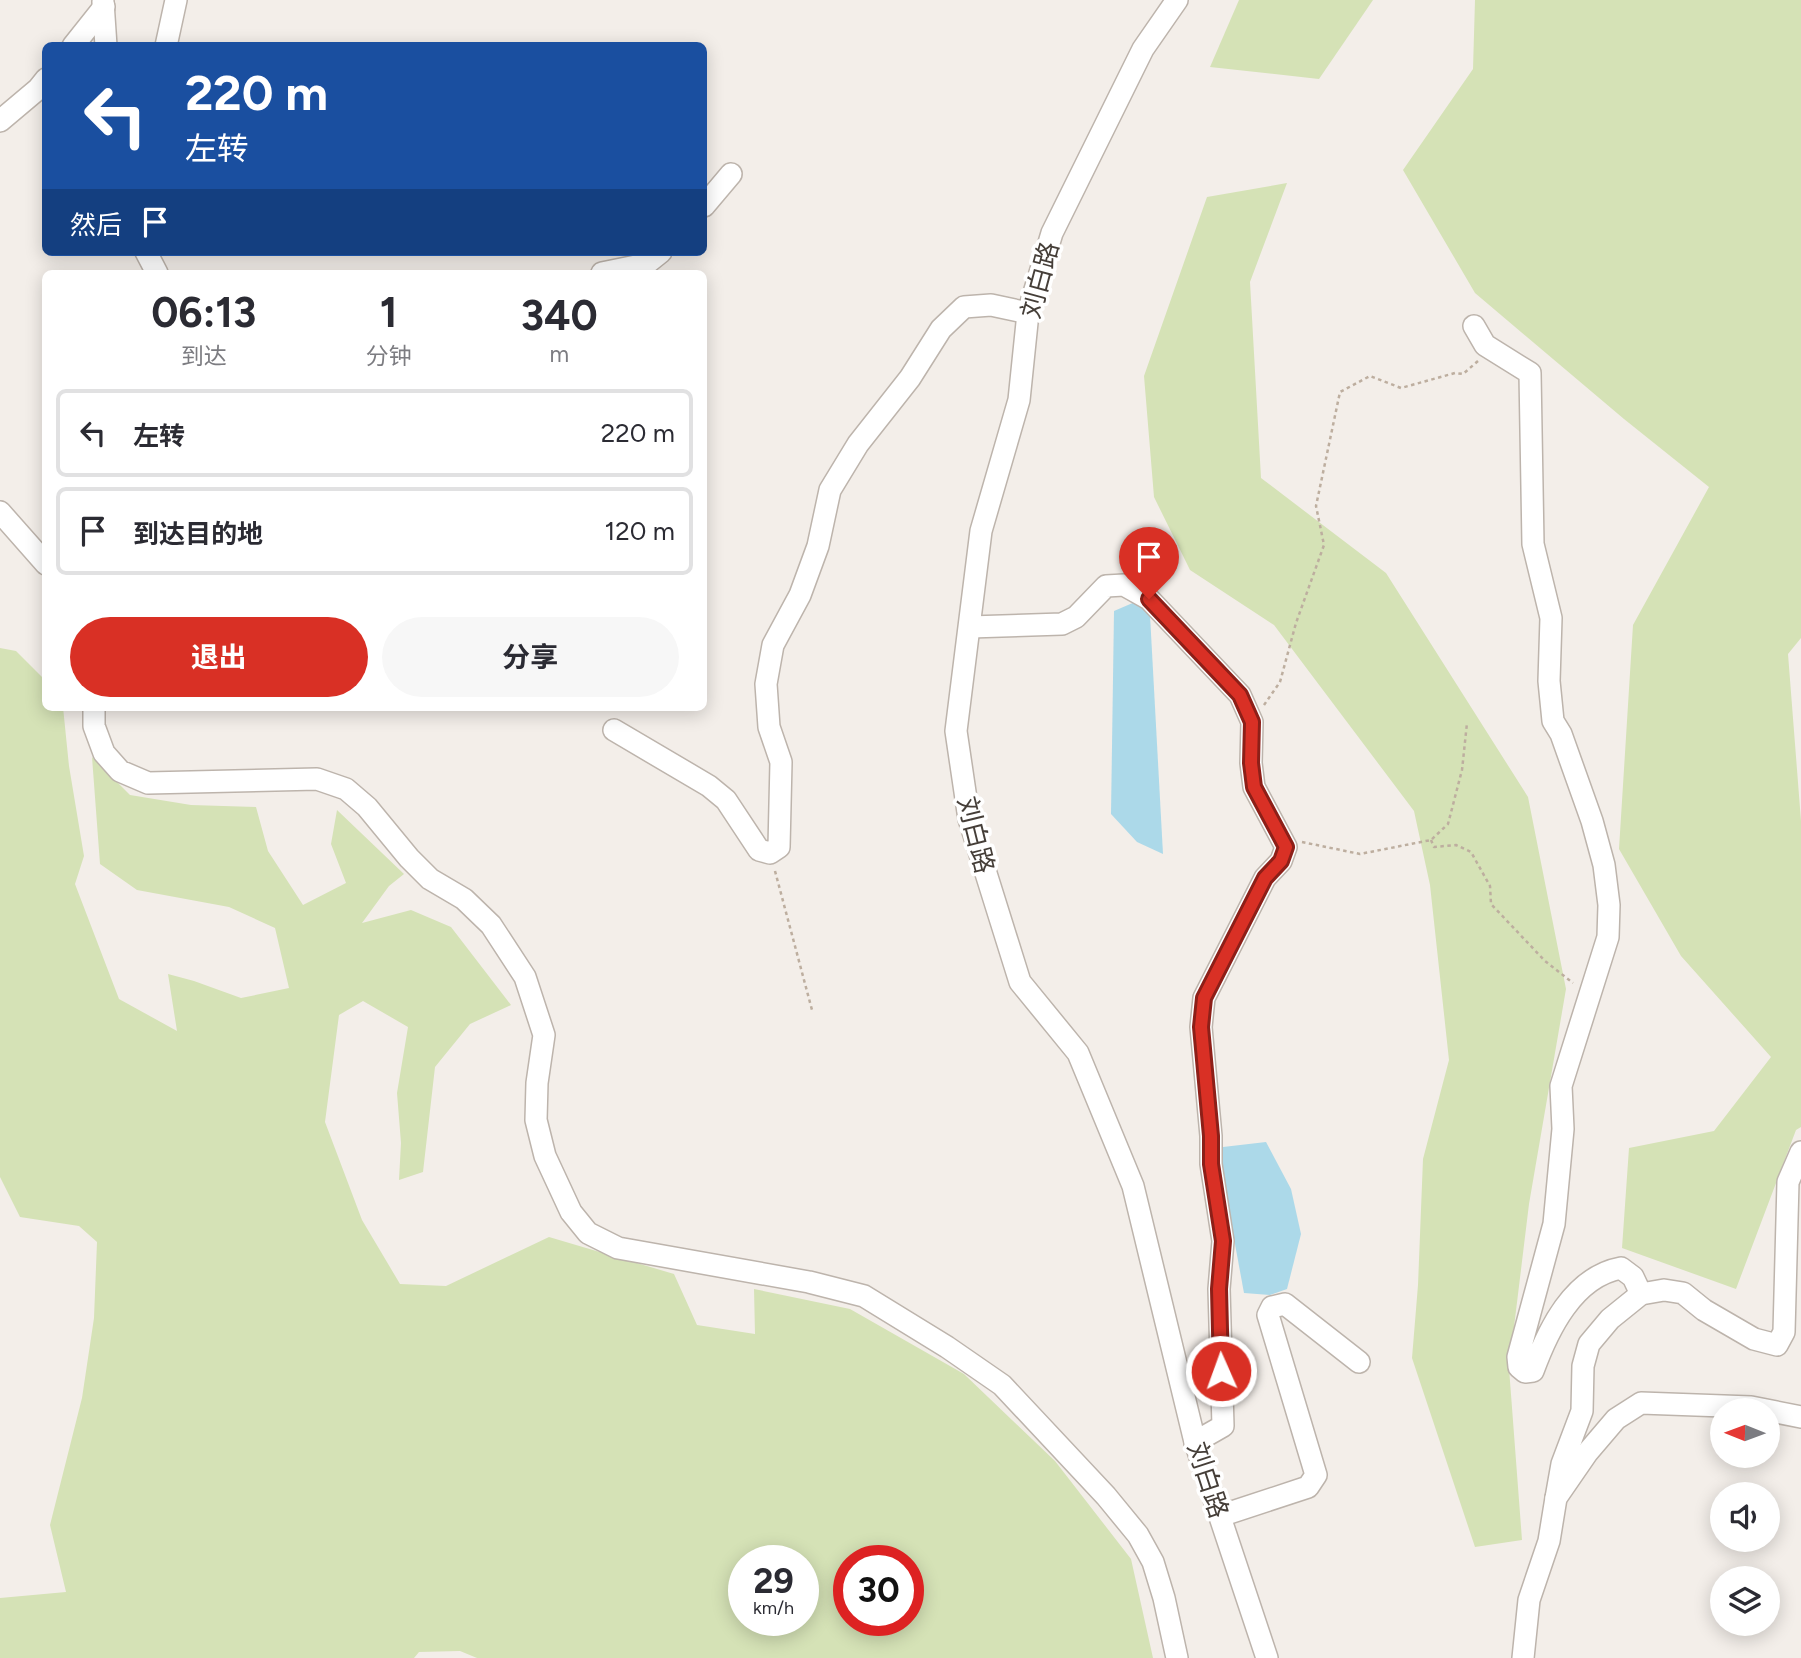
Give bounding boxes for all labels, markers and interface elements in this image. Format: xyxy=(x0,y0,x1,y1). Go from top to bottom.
text: 220 m xyxy=(185,63,328,122)
icon: left xyxy=(70,70,161,161)
text: 左转 xyxy=(185,130,249,168)
icon: arrive xyxy=(136,203,174,241)
text: 然后 xyxy=(70,209,122,241)
street label: 刘白路 xyxy=(1014,238,1066,322)
text: 06:13 xyxy=(151,287,256,338)
text: 1 xyxy=(380,287,397,338)
text: 340 xyxy=(521,290,598,341)
text: m xyxy=(549,340,569,368)
text: 到达 xyxy=(181,342,227,370)
text: 分钟 xyxy=(366,342,412,370)
icon: left xyxy=(74,414,112,452)
text: 220 m xyxy=(601,417,675,449)
text: 左转 xyxy=(133,420,185,452)
icon: arrive xyxy=(74,512,112,550)
text: 120 m xyxy=(605,515,675,547)
text: 到达目的地 xyxy=(133,518,263,550)
pin xyxy=(1119,527,1179,599)
icon: arrive xyxy=(1130,538,1168,576)
button: 退出 xyxy=(70,617,368,697)
button: 分享 xyxy=(382,617,679,697)
street label: 刘白路 xyxy=(951,793,1001,877)
position arrow xyxy=(1184,1334,1258,1408)
north arrow xyxy=(1710,1398,1780,1468)
map controls xyxy=(1710,1398,1780,1636)
street label: 刘白路 xyxy=(1181,1438,1235,1522)
button: sound xyxy=(1710,1482,1780,1552)
speed limit sign: 30 xyxy=(833,1545,924,1636)
text: 29 xyxy=(753,1560,794,1602)
button: layers xyxy=(1710,1566,1780,1636)
text: km/h xyxy=(753,1597,794,1619)

